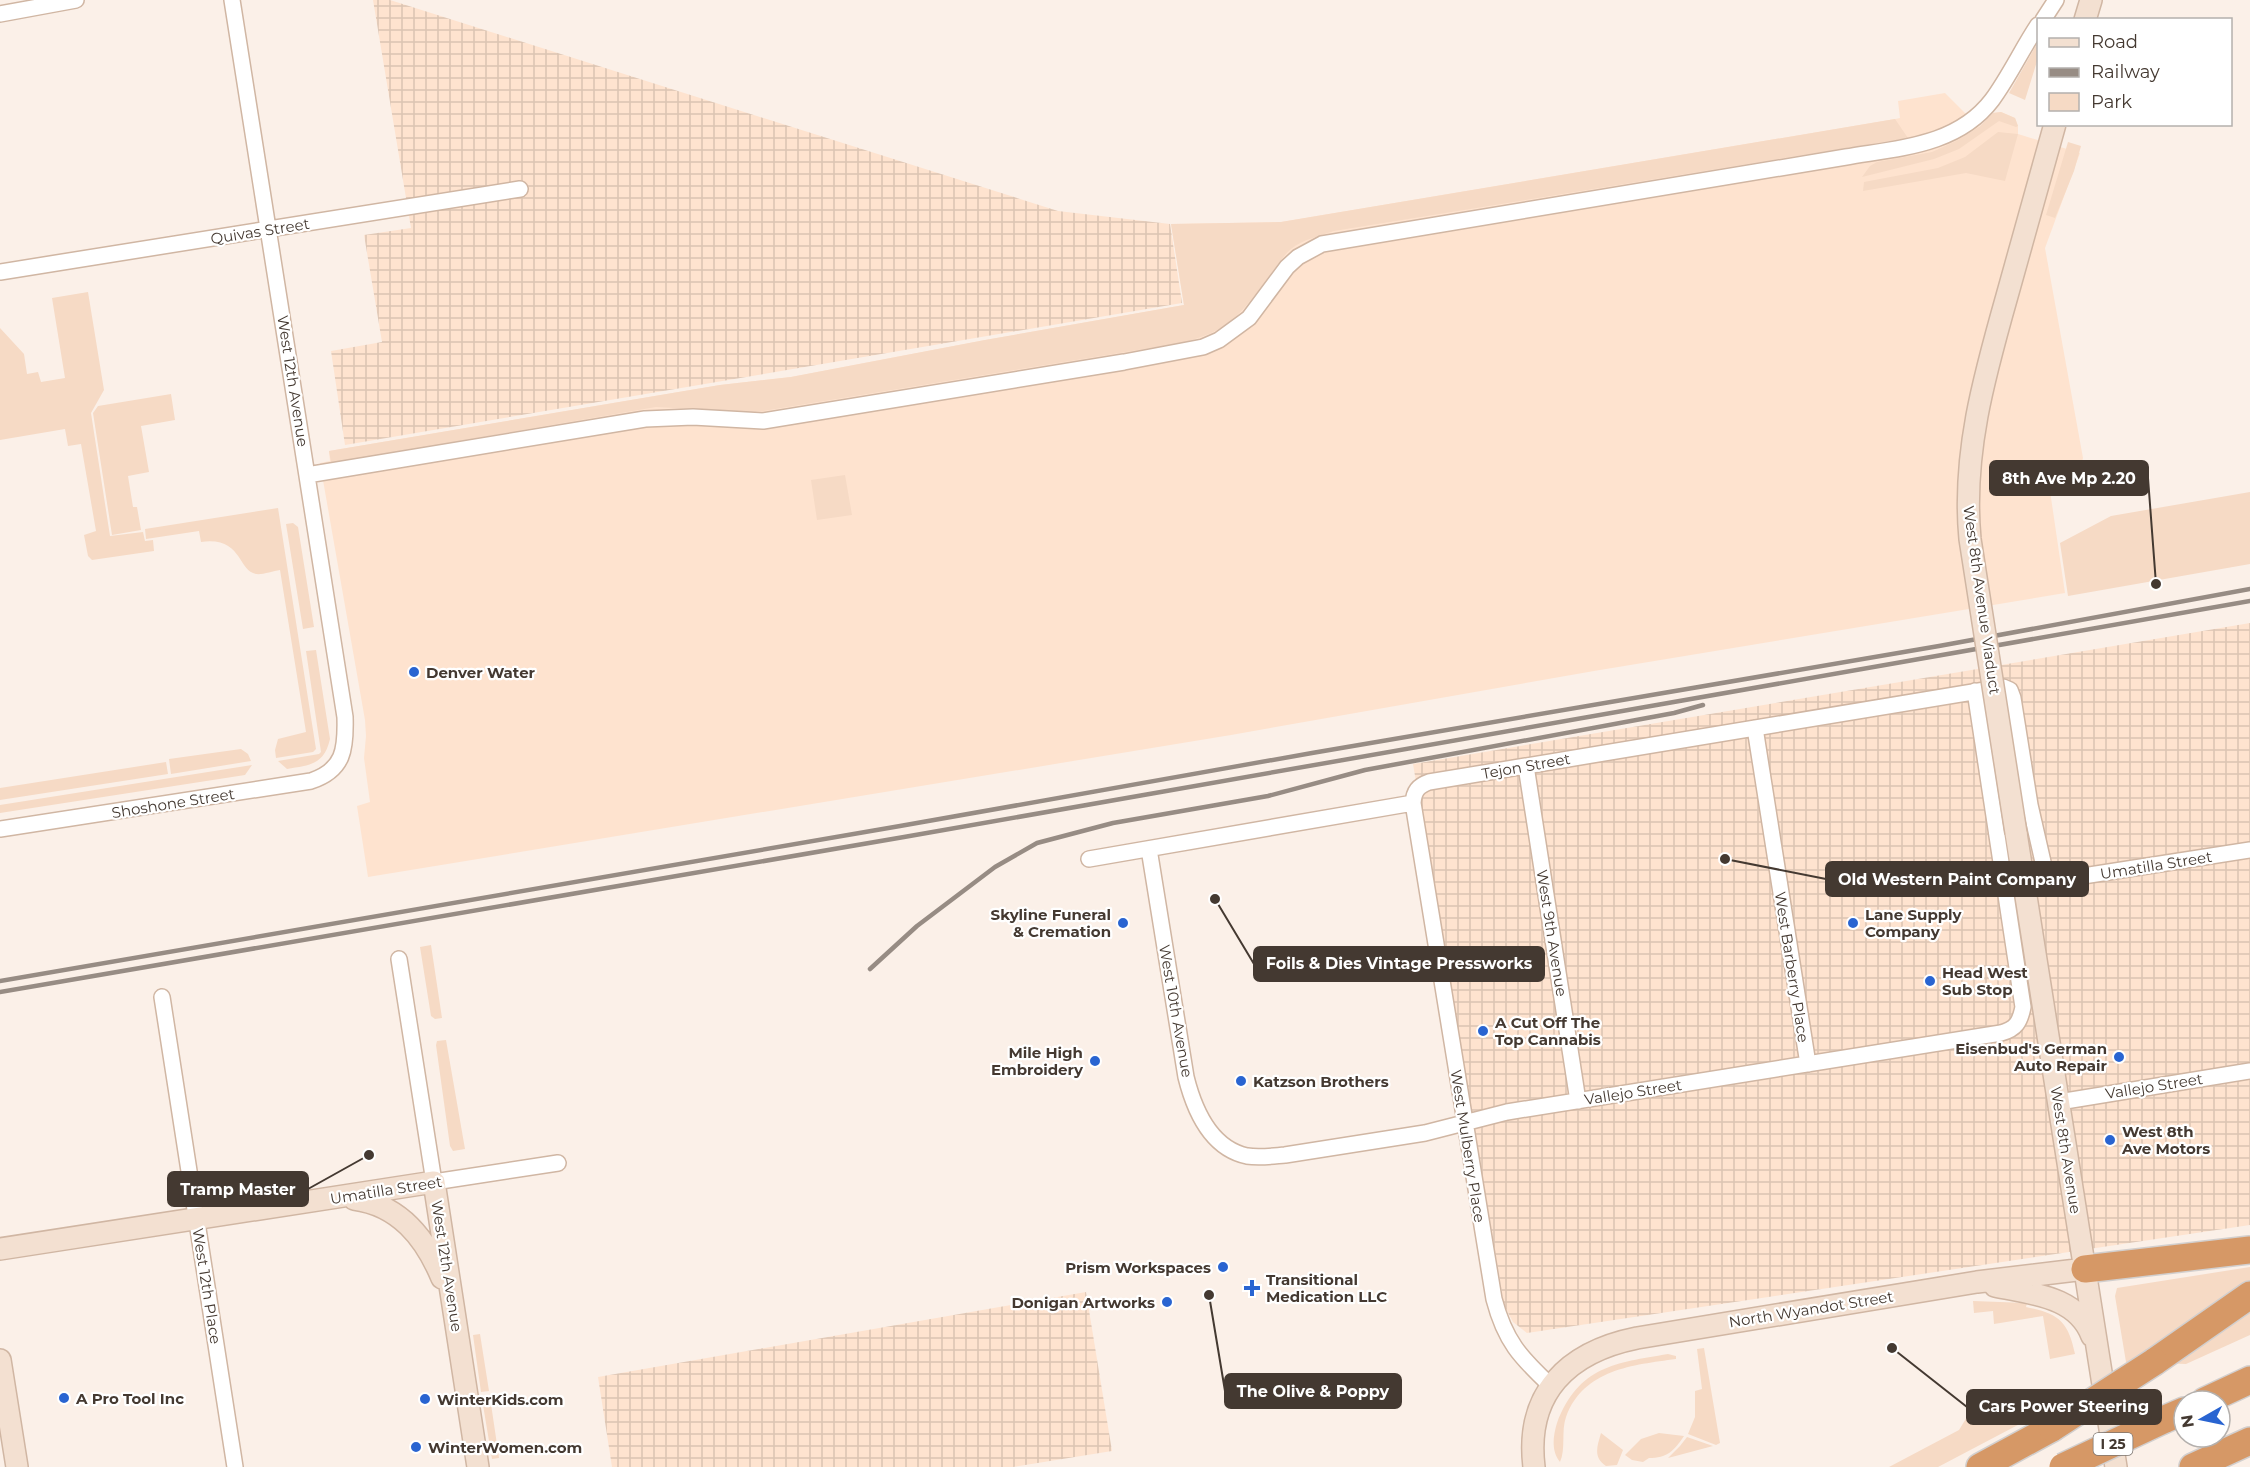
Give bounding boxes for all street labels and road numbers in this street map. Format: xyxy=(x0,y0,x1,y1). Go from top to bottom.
street label: Quivas Street xyxy=(209,214,311,248)
street label: West 12th Avenue xyxy=(273,314,313,448)
street label: West 8th Avenue Viaduct xyxy=(1959,504,2005,696)
street label: Tejon Street xyxy=(1480,749,1572,783)
street label: Shoshone Street xyxy=(110,784,236,822)
street label: Umatilla Street xyxy=(2099,847,2213,883)
street label: West 9th Avenue xyxy=(1533,868,1571,998)
street label: West Barberry Place xyxy=(1771,890,1813,1044)
street label: West 10th Avenue xyxy=(1155,943,1197,1079)
street label: West Mulberry Place xyxy=(1447,1068,1489,1224)
street label: Vallejo Street xyxy=(2104,1069,2204,1103)
street label: Vallejo Street xyxy=(1583,1075,1683,1109)
street label: West 8th Avenue xyxy=(2047,1085,2085,1215)
street label: Umatilla Street xyxy=(329,1172,443,1208)
street label: West 12th Avenue xyxy=(427,1199,467,1333)
street label: West 12th Place xyxy=(188,1227,226,1345)
street label: North Wyandot Street xyxy=(1727,1287,1895,1331)
road number: I 25 xyxy=(2094,1433,2132,1455)

